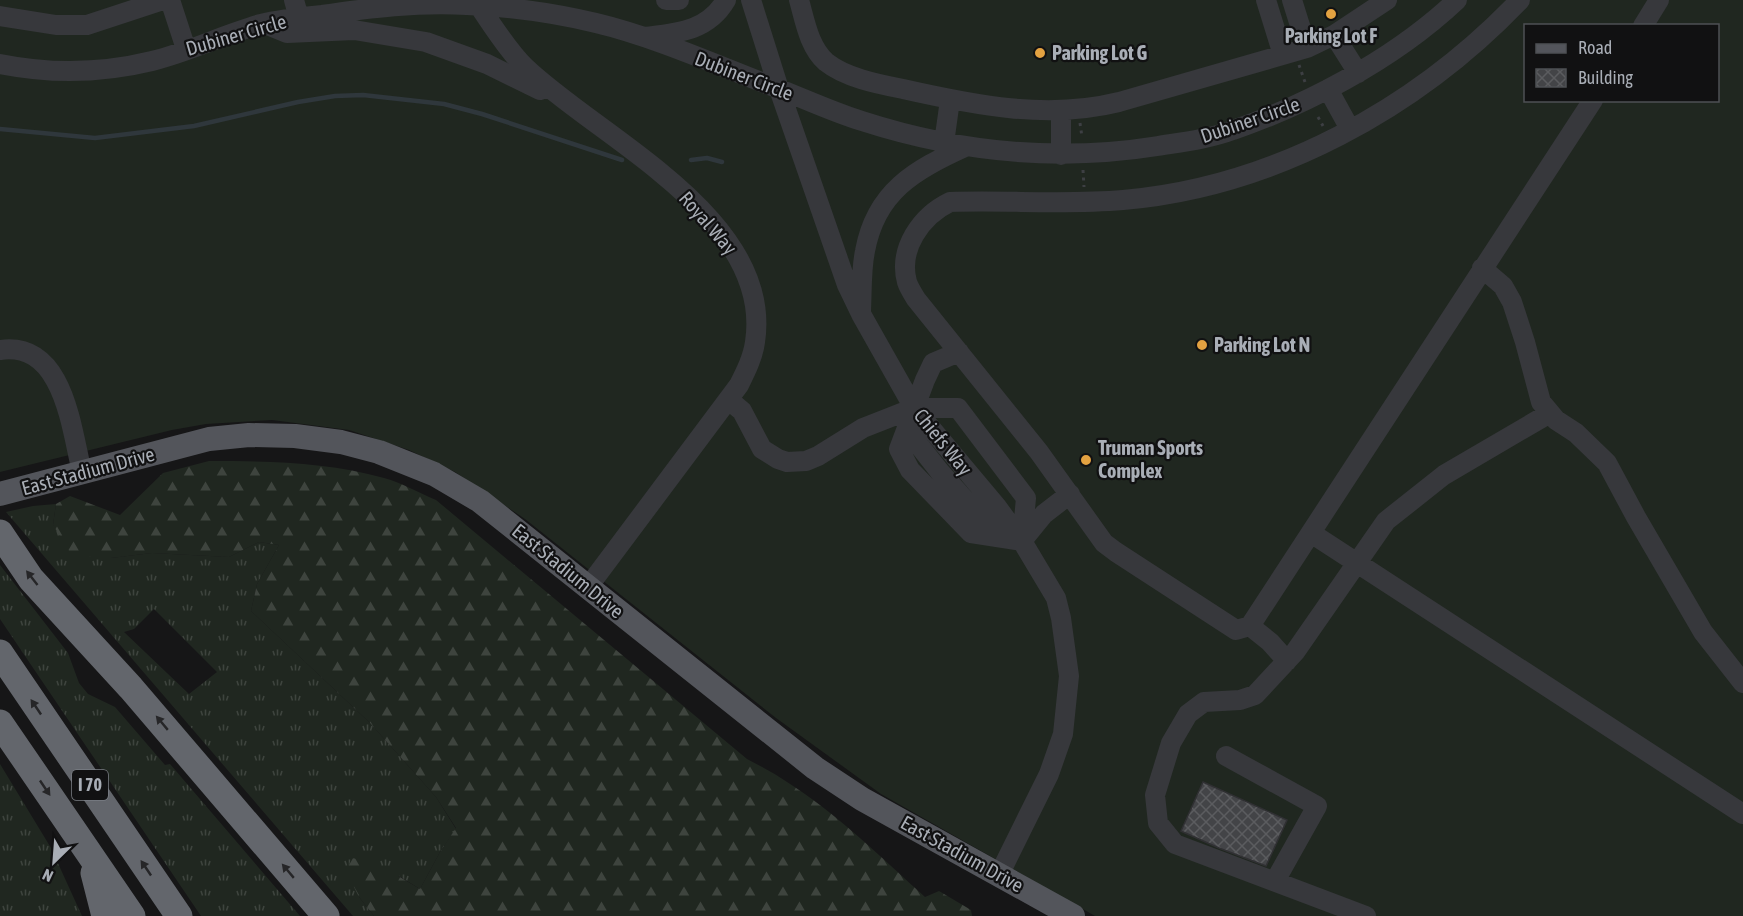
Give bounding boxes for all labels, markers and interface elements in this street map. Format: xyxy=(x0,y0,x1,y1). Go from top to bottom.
marker: Parking Lot F xyxy=(1324,7,1338,21)
street label: Dubiner Circle xyxy=(183,9,289,60)
place label: Parking Lot F xyxy=(1285,24,1377,47)
legend xyxy=(1524,24,1719,102)
text: Road xyxy=(1578,37,1612,58)
place label: Parking Lot G xyxy=(1052,41,1148,64)
street label: Dubiner Circle xyxy=(692,46,797,105)
marker: Parking Lot G xyxy=(1033,46,1047,60)
text: Building xyxy=(1578,67,1633,88)
street label: Dubiner Circle xyxy=(1197,92,1302,147)
street label: Royal Way xyxy=(675,186,742,259)
place label: Parking Lot N xyxy=(1214,333,1310,356)
marker: Parking Lot N xyxy=(1195,338,1209,352)
street label: Chiefs Way xyxy=(910,404,977,480)
place label: Truman Sports Complex xyxy=(1098,436,1203,482)
street label: East Stadium Drive xyxy=(19,442,157,499)
marker: Truman Sports Complex xyxy=(1079,453,1093,467)
street label: East Stadium Drive xyxy=(508,519,629,623)
one-way arrow xyxy=(25,570,38,586)
one-way arrow xyxy=(31,698,42,715)
one-way arrow xyxy=(155,715,168,731)
road number: I 70 xyxy=(72,770,108,800)
one-way arrow xyxy=(39,780,51,796)
street label: East Stadium Drive xyxy=(897,810,1028,897)
north arrow xyxy=(24,832,84,892)
one-way arrow xyxy=(141,859,152,876)
one-way arrow xyxy=(282,864,295,879)
text: N xyxy=(40,865,56,886)

